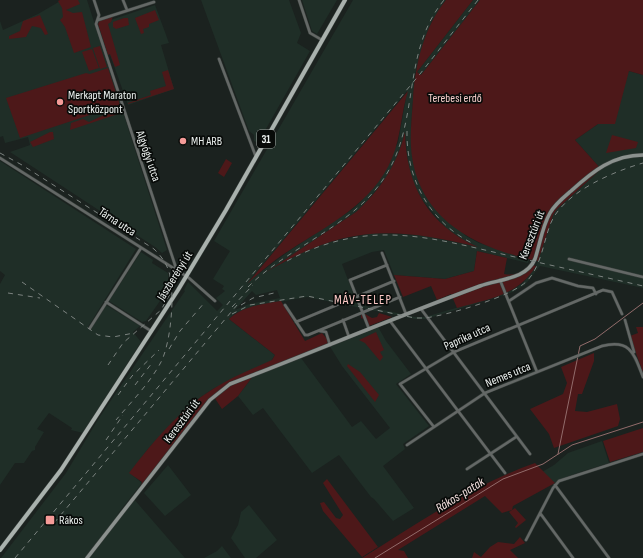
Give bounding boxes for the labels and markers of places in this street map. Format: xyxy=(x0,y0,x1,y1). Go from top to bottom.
place label: Merkapt Maraton Sportközpont xyxy=(68,88,136,117)
marker: Merkapt Maraton Sportközpont xyxy=(55,97,65,107)
place label: MH ARB xyxy=(191,134,222,149)
marker: MH ARB xyxy=(178,136,188,146)
place label: Rákos xyxy=(59,513,83,528)
marker: Rákos xyxy=(44,514,56,526)

